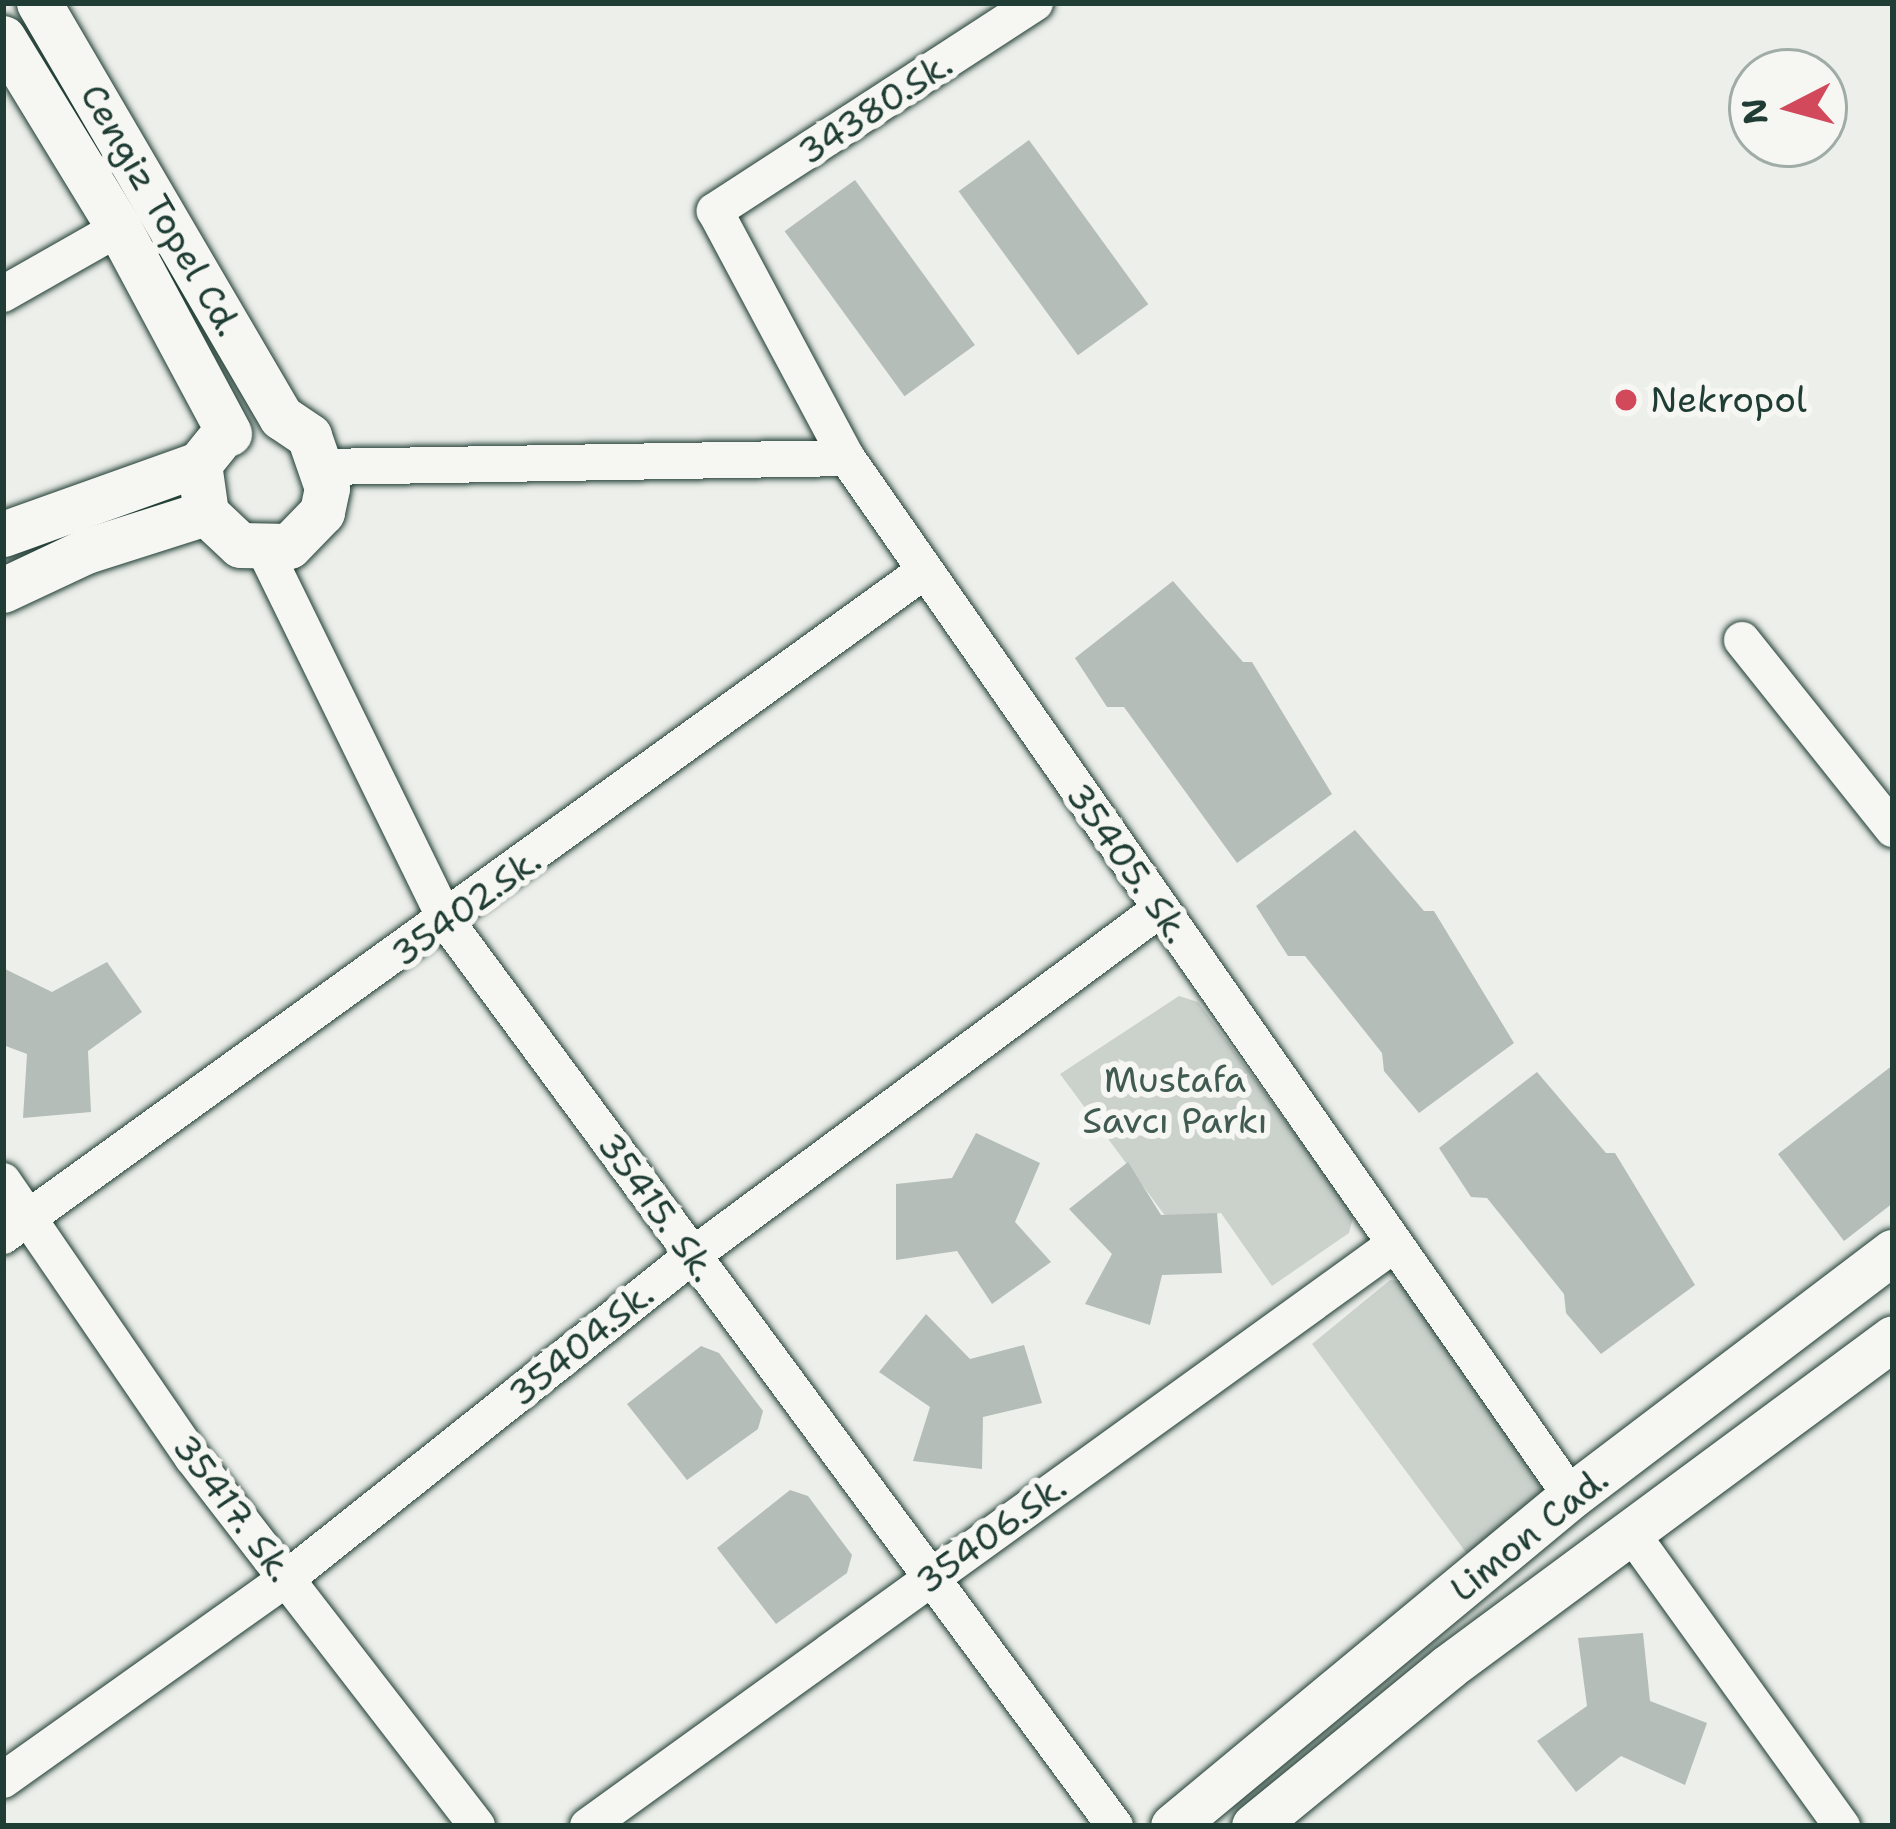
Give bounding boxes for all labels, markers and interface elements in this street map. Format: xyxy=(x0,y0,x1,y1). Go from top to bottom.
street label: 34380.Sk. xyxy=(790,42,960,174)
north arrow xyxy=(1728,48,1848,168)
street label: Cengiz Topel Cd. xyxy=(71,76,251,344)
text: N xyxy=(1731,96,1778,127)
place label: Nekropol xyxy=(1650,378,1807,422)
marker: Nekropol xyxy=(1613,387,1639,413)
street label: 35405. Sk. xyxy=(1057,775,1199,951)
street label: 35402.Sk. xyxy=(383,838,549,976)
park label: Mustafa Savcı Parkı xyxy=(1082,1057,1268,1142)
street label: 35415. Sk. xyxy=(588,1124,726,1290)
street label: 35404.Sk. xyxy=(500,1272,662,1416)
street label: 35417. Sk. xyxy=(164,1426,302,1590)
street label: Limon Cad. xyxy=(1441,1457,1617,1611)
street label: 35406.Sk. xyxy=(907,1465,1075,1603)

